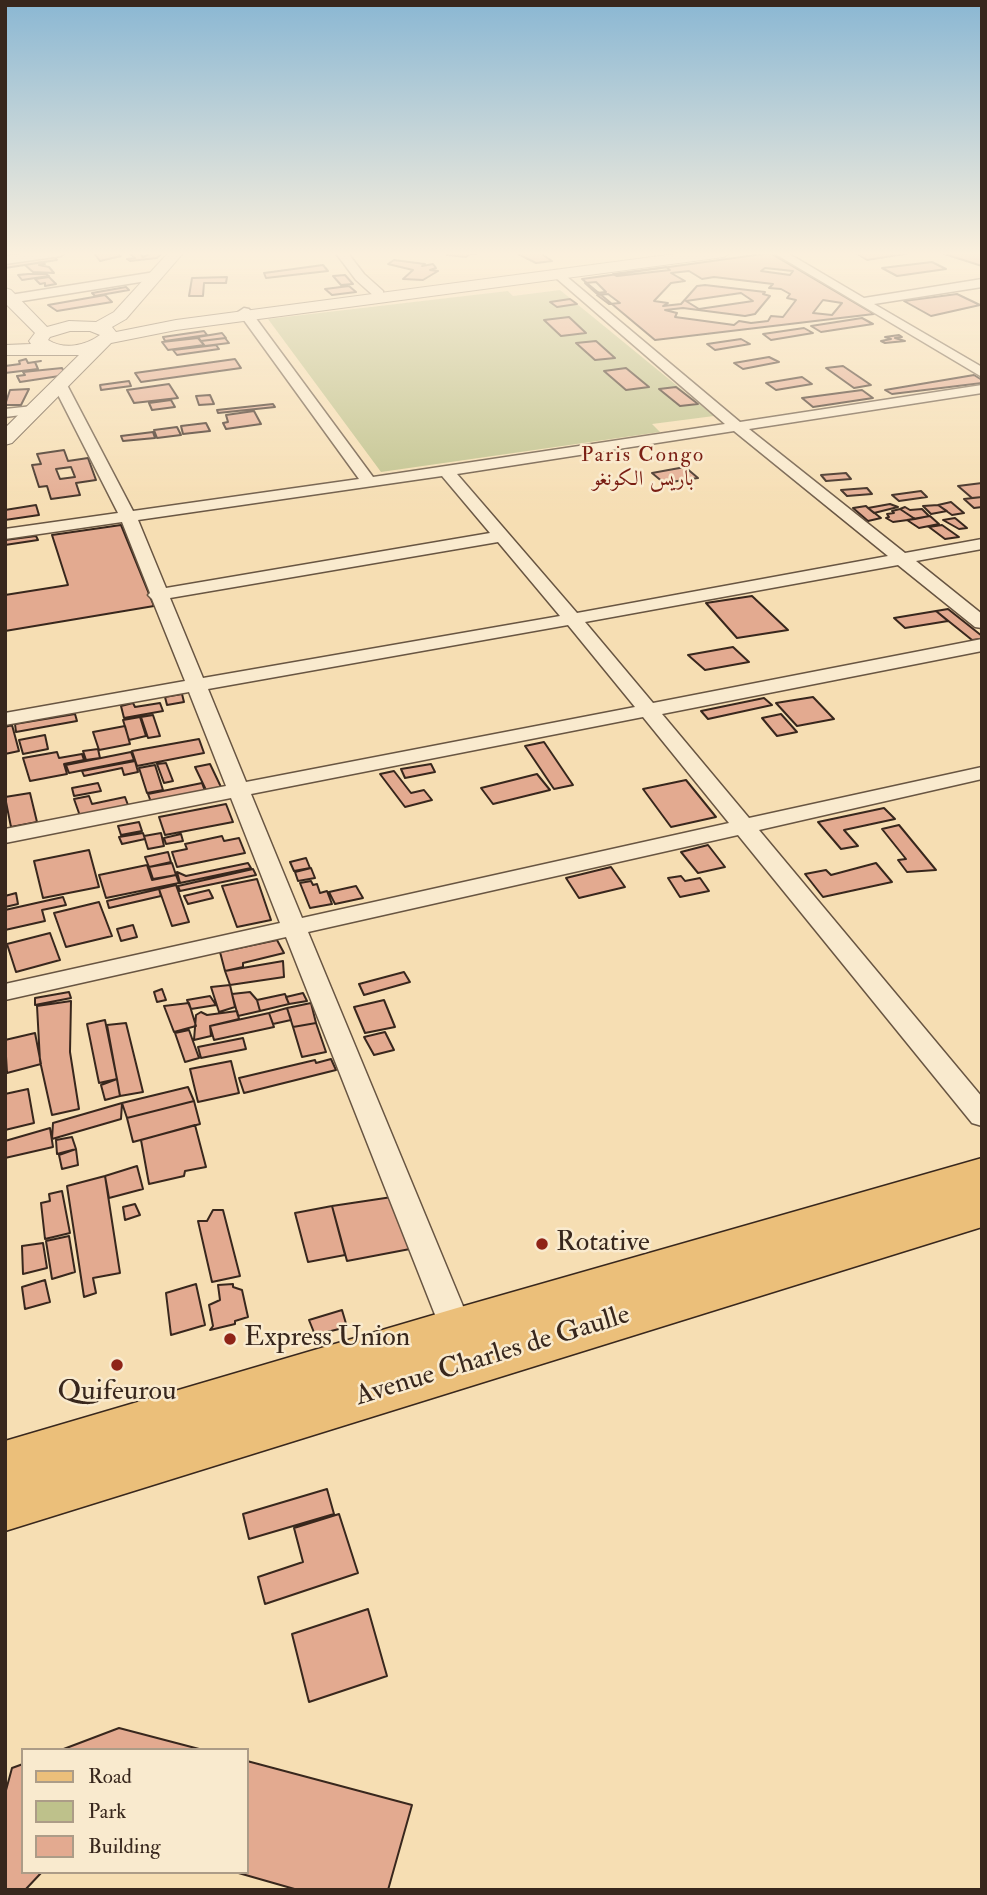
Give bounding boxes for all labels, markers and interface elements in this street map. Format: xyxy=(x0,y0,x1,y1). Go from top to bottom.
district label: Paris Congo باريس الكونغو xyxy=(582,443,704,493)
place label: Rotative xyxy=(556,1227,650,1261)
marker: Rotative xyxy=(534,1236,550,1252)
street label: Avenue Charles de Gaulle xyxy=(352,1299,634,1415)
place label: Express Union xyxy=(244,1322,410,1356)
marker: Express Union xyxy=(222,1331,238,1347)
marker: Quifeurou xyxy=(109,1357,125,1373)
place label: Quifeurou xyxy=(58,1376,176,1410)
legend xyxy=(21,1748,248,1874)
text: Road xyxy=(88,1763,132,1790)
text: Park xyxy=(88,1798,126,1825)
text: Building xyxy=(88,1833,161,1860)

